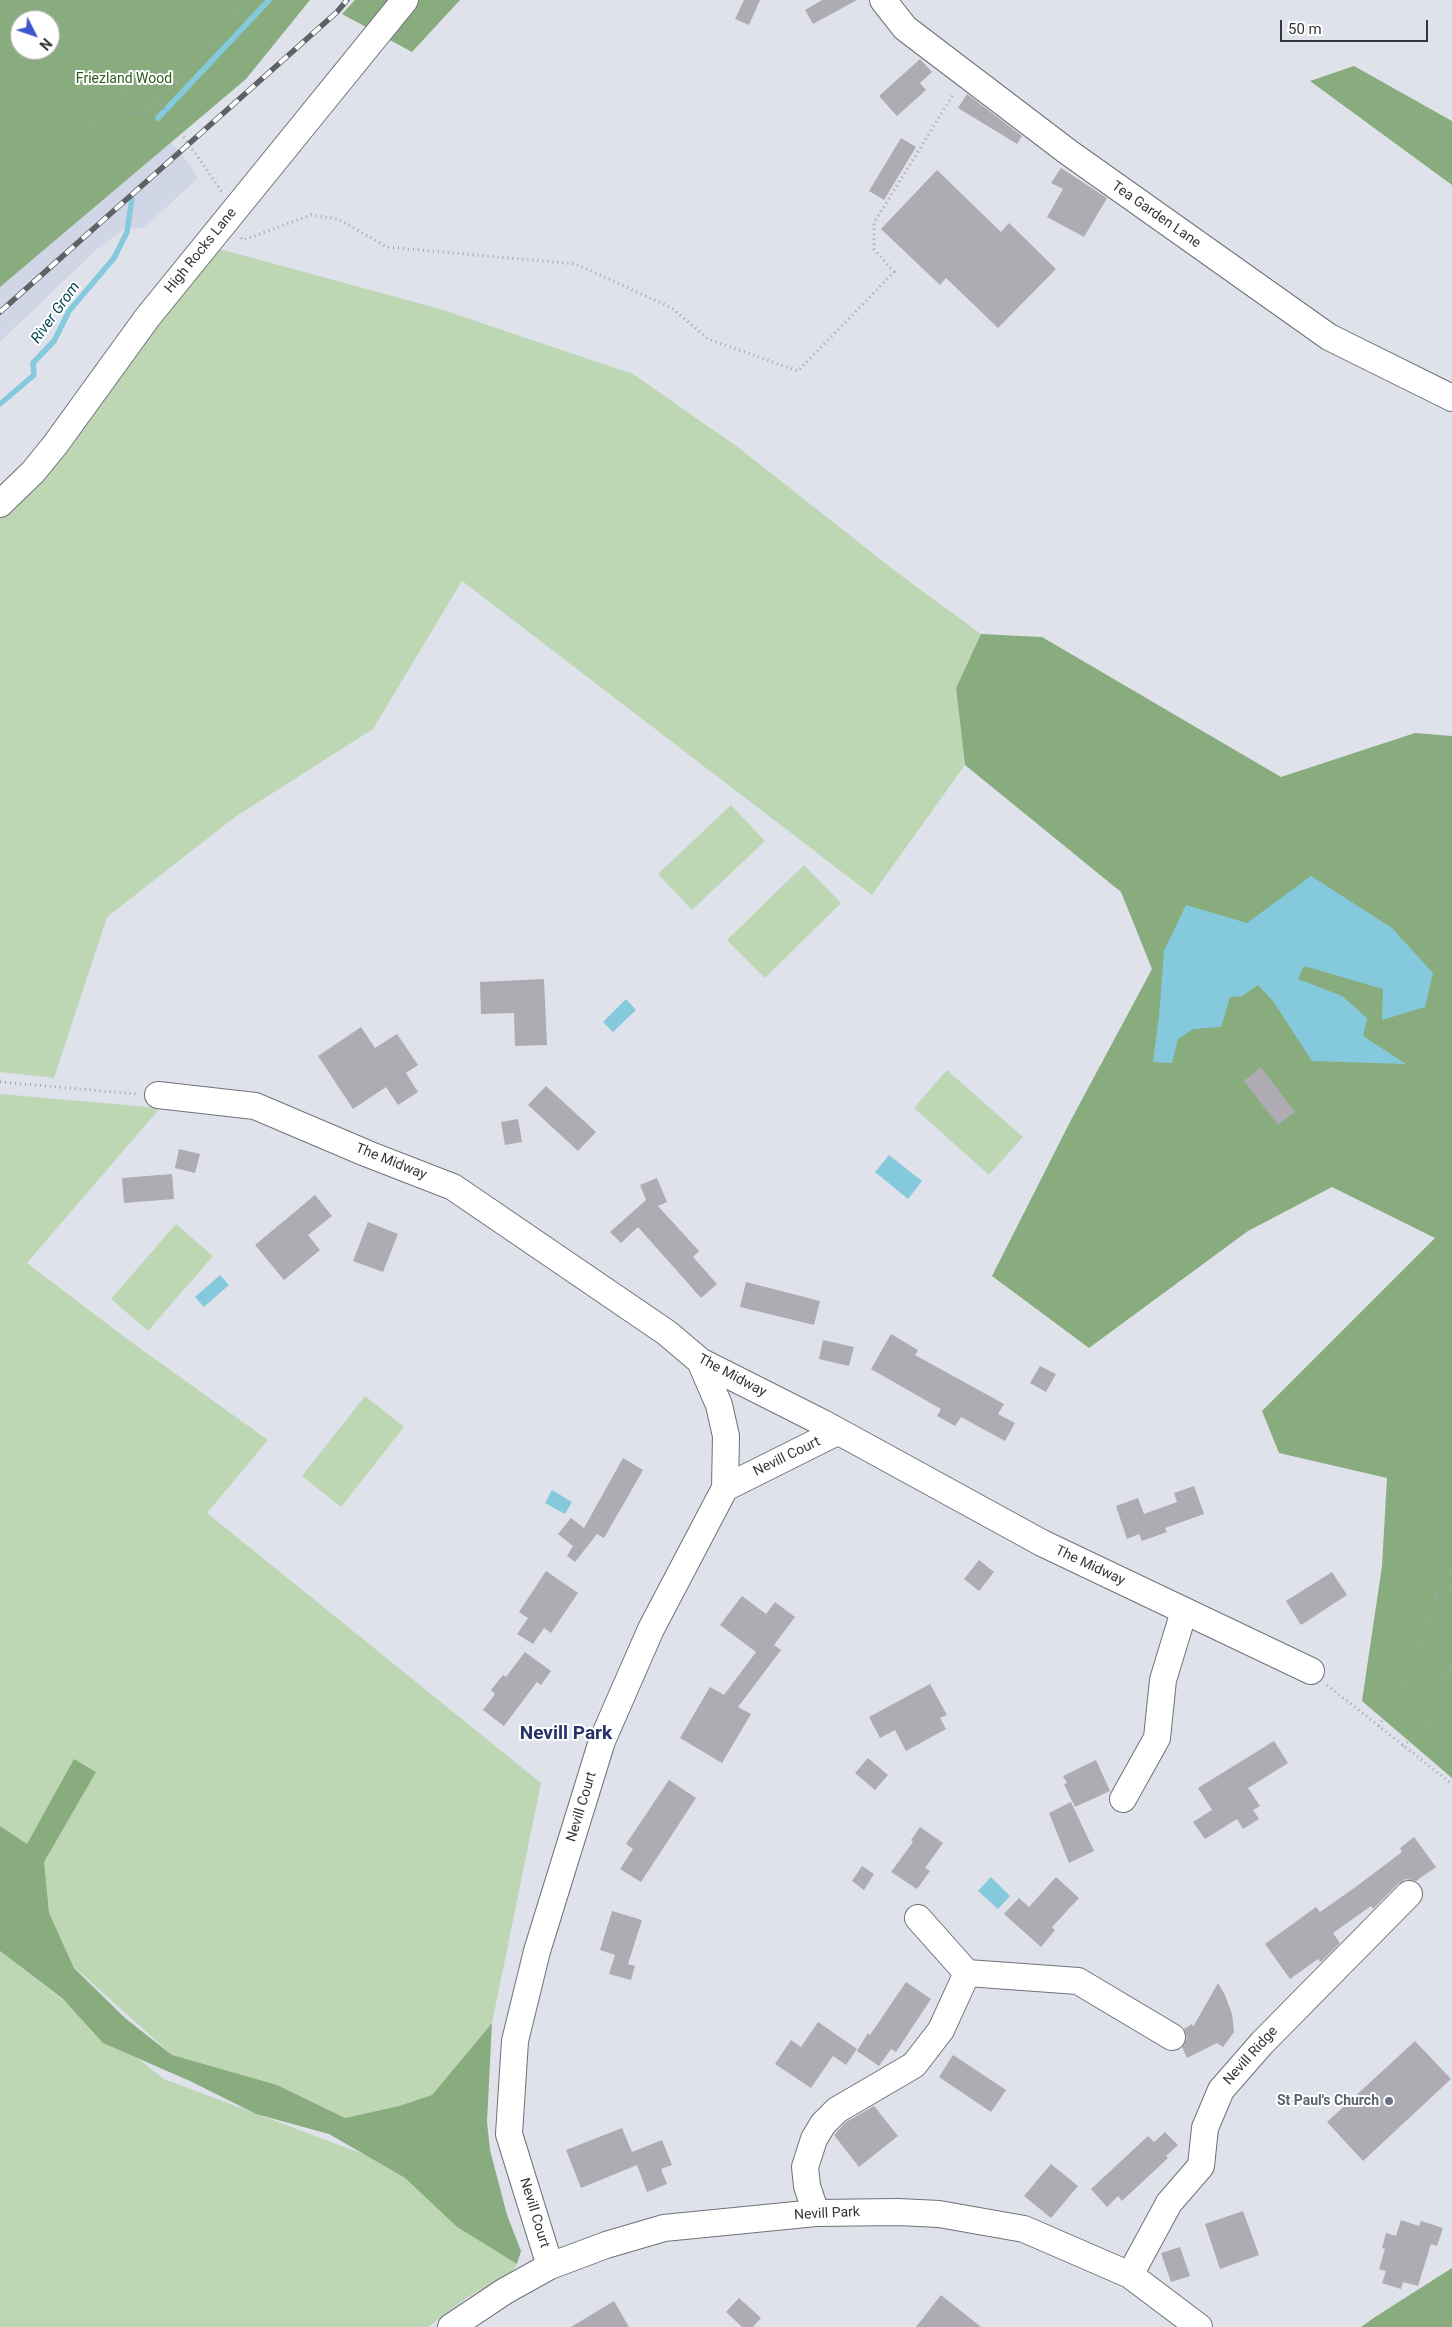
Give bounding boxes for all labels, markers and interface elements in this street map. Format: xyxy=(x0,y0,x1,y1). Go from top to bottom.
north arrow xyxy=(10,10,60,60)
scale bar xyxy=(1282,10,1430,42)
text: 50 m xyxy=(1288,20,1322,38)
text: N xyxy=(36,35,55,53)
park label: Friezland Wood xyxy=(76,71,172,87)
street label: Tea Garden Lane xyxy=(1108,178,1204,252)
street label: High Rocks Lane xyxy=(162,205,240,297)
water label: River Grom xyxy=(28,279,84,347)
street label: The Midway xyxy=(353,1140,429,1184)
street label: The Midway xyxy=(695,1351,769,1401)
street label: Nevill Court xyxy=(751,1434,823,1480)
street label: The Midway xyxy=(1052,1543,1128,1589)
district label: Nevill Park xyxy=(520,1723,612,1745)
street label: Nevill Court xyxy=(563,1770,601,1844)
street label: Nevill Ridge xyxy=(1220,2023,1282,2089)
place label: St Paul's Church xyxy=(1277,2093,1379,2109)
marker: St Paul's Church xyxy=(1383,2095,1395,2107)
street label: Nevill Court xyxy=(515,2176,553,2250)
street label: Nevill Park xyxy=(794,2204,860,2224)

